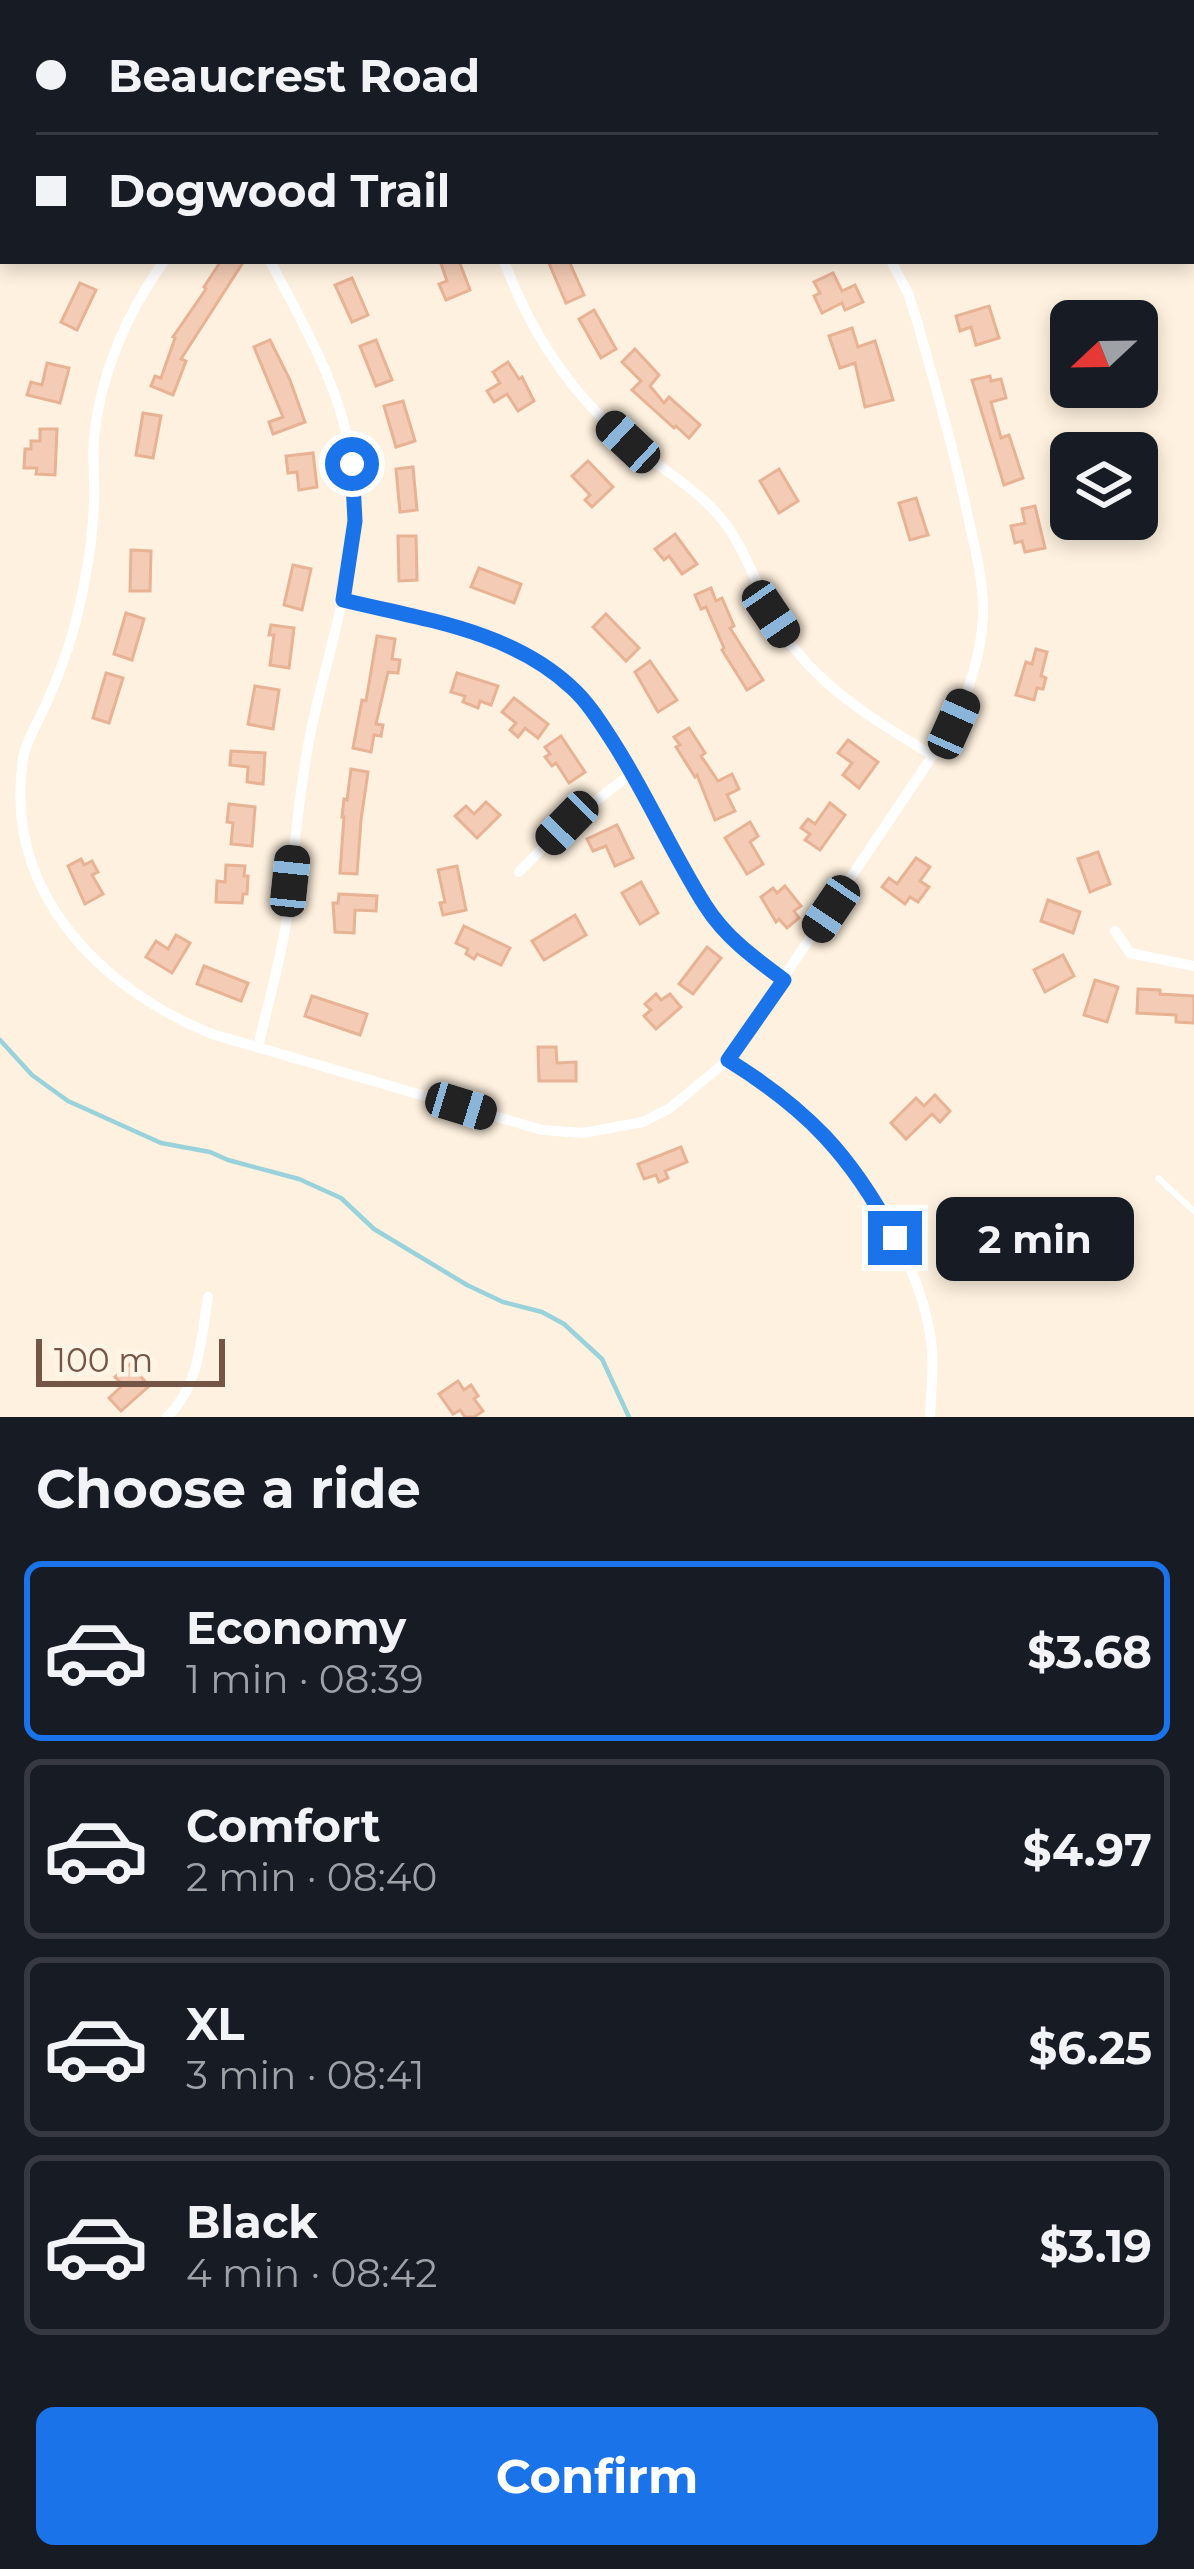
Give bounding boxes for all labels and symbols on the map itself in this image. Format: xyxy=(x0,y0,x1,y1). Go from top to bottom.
north arrow xyxy=(1050,300,1158,408)
car xyxy=(589,404,667,480)
route start xyxy=(325,437,379,491)
car xyxy=(736,574,806,654)
car xyxy=(923,684,985,764)
car xyxy=(529,785,605,861)
car xyxy=(268,843,312,919)
car xyxy=(796,869,866,949)
car xyxy=(421,1078,501,1134)
callout: 2 min xyxy=(937,1196,1135,1280)
route end xyxy=(868,1211,922,1265)
scale bar xyxy=(36,1333,225,1386)

